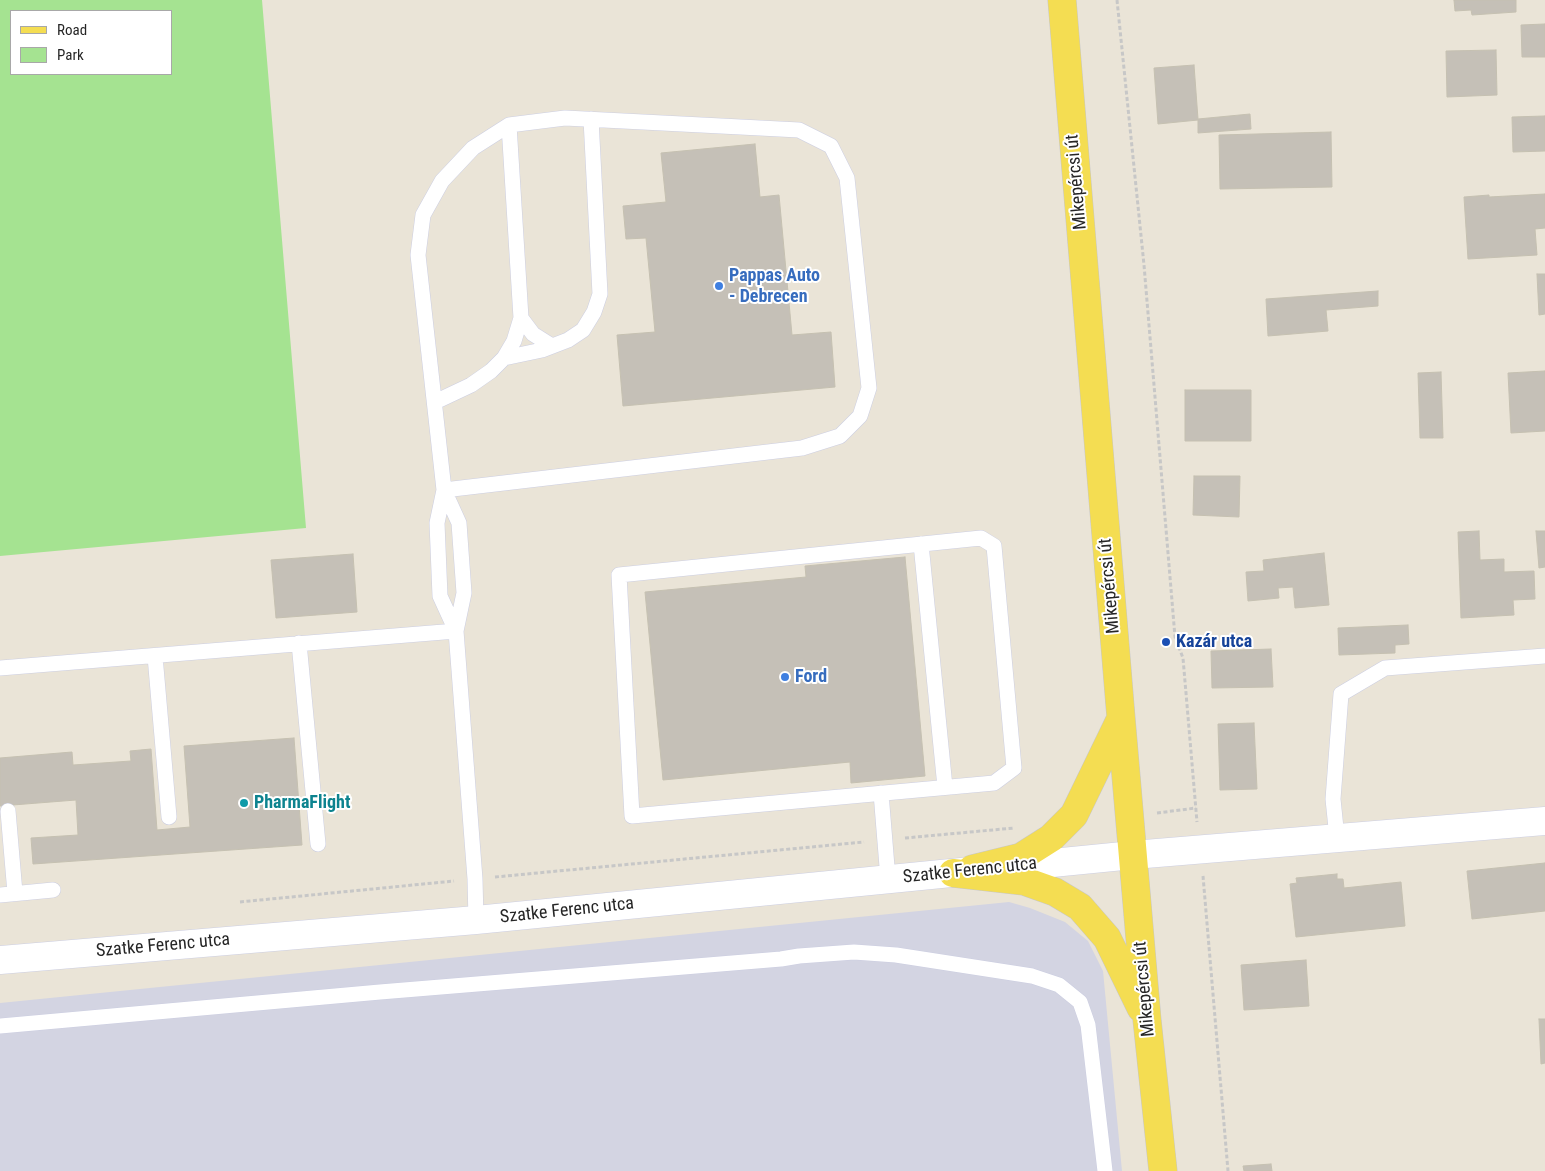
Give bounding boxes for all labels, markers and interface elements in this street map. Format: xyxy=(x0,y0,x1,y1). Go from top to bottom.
legend xyxy=(10,10,172,75)
text: Road xyxy=(57,21,87,39)
text: Park xyxy=(57,46,84,64)
street label: Mikepércsi út xyxy=(1062,133,1092,231)
place label: Pappas Auto - Debrecen xyxy=(729,265,820,308)
marker: Pappas Auto - Debrecen xyxy=(713,280,725,292)
street label: Mikepércsi út xyxy=(1095,537,1125,635)
place label: Kazár utca xyxy=(1176,631,1252,653)
marker: Kazár utca xyxy=(1160,636,1172,648)
place label: Ford xyxy=(795,666,827,688)
marker: Ford xyxy=(779,671,791,683)
place label: PharmaFlight xyxy=(254,792,350,814)
marker: PharmaFlight xyxy=(238,797,250,809)
street label: Szatke Ferenc utca xyxy=(902,853,1038,889)
street label: Szatke Ferenc utca xyxy=(499,893,635,929)
street label: Szatke Ferenc utca xyxy=(95,929,231,963)
street label: Mikepércsi út xyxy=(1130,940,1160,1038)

